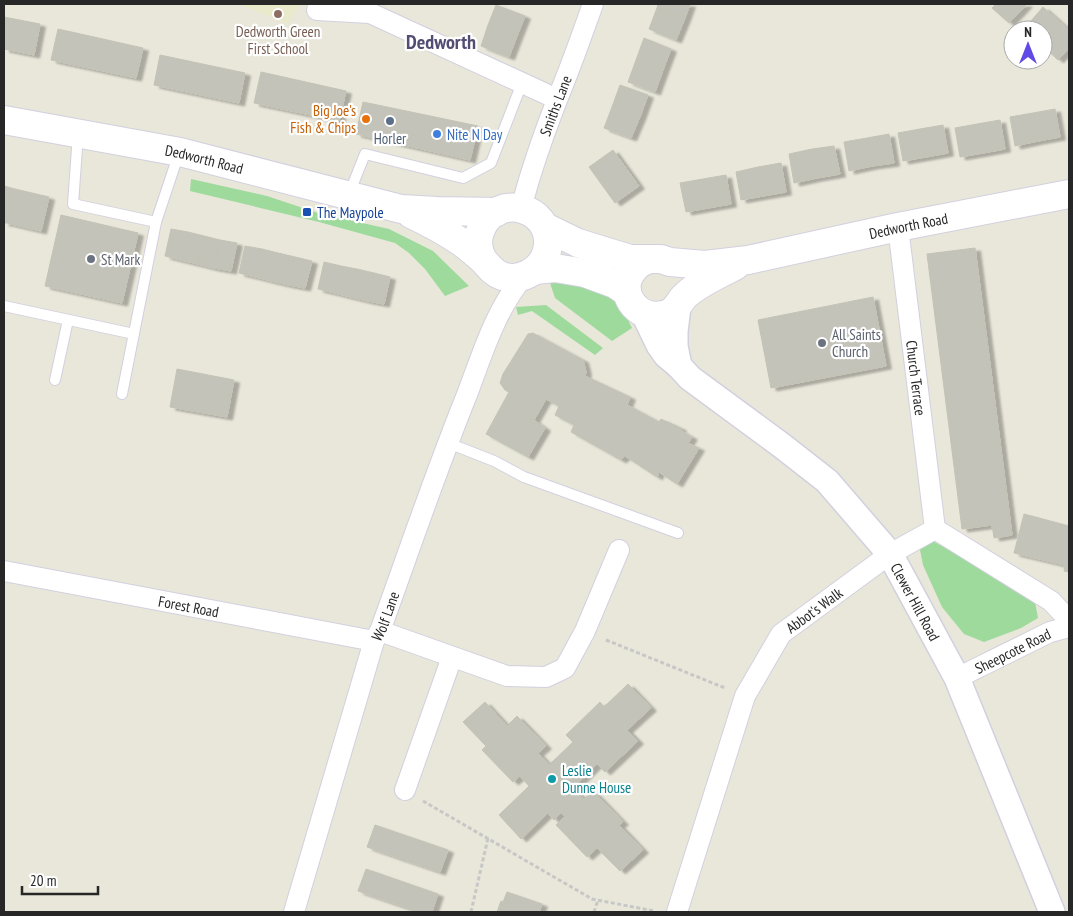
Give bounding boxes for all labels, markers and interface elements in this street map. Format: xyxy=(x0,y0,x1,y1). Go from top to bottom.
marker: Dedworth Green First School xyxy=(272,8,284,20)
north arrow xyxy=(1003,20,1053,70)
place label: Dedworth Green First School xyxy=(236,22,320,58)
text: N xyxy=(1024,23,1032,41)
district label: Dedworth xyxy=(406,29,476,55)
street label: Smiths Lane xyxy=(535,73,575,138)
place label: Big Joe's Fish & Chips xyxy=(290,101,356,137)
marker: Big Joe's Fish & Chips xyxy=(360,113,372,125)
marker: Horler xyxy=(384,115,396,127)
place label: Nite N Day xyxy=(447,125,503,144)
marker: Nite N Day xyxy=(431,128,443,140)
place label: Horler xyxy=(374,129,407,148)
street label: Dedworth Road xyxy=(164,140,245,177)
place label: The Maypole xyxy=(317,203,384,222)
marker: The Maypole xyxy=(301,206,313,218)
street label: Dedworth Road xyxy=(867,208,949,243)
place label: St Mark xyxy=(101,250,140,269)
marker: St Mark xyxy=(85,253,97,265)
place label: All Saints Church xyxy=(832,325,881,361)
marker: All Saints Church xyxy=(816,337,828,349)
street label: Church Terrace xyxy=(902,339,931,417)
street label: Clewer Hill Road xyxy=(887,559,945,644)
street label: Abbot's Walk xyxy=(782,583,846,637)
street label: Wolf Lane xyxy=(367,589,403,644)
street label: Forest Road xyxy=(157,591,220,621)
street label: Sheepcote Road xyxy=(971,624,1054,677)
place label: Leslie Dunne House xyxy=(562,761,631,797)
marker: Leslie Dunne House xyxy=(546,773,558,785)
scale bar xyxy=(22,864,99,896)
text: 20 m xyxy=(30,871,56,890)

